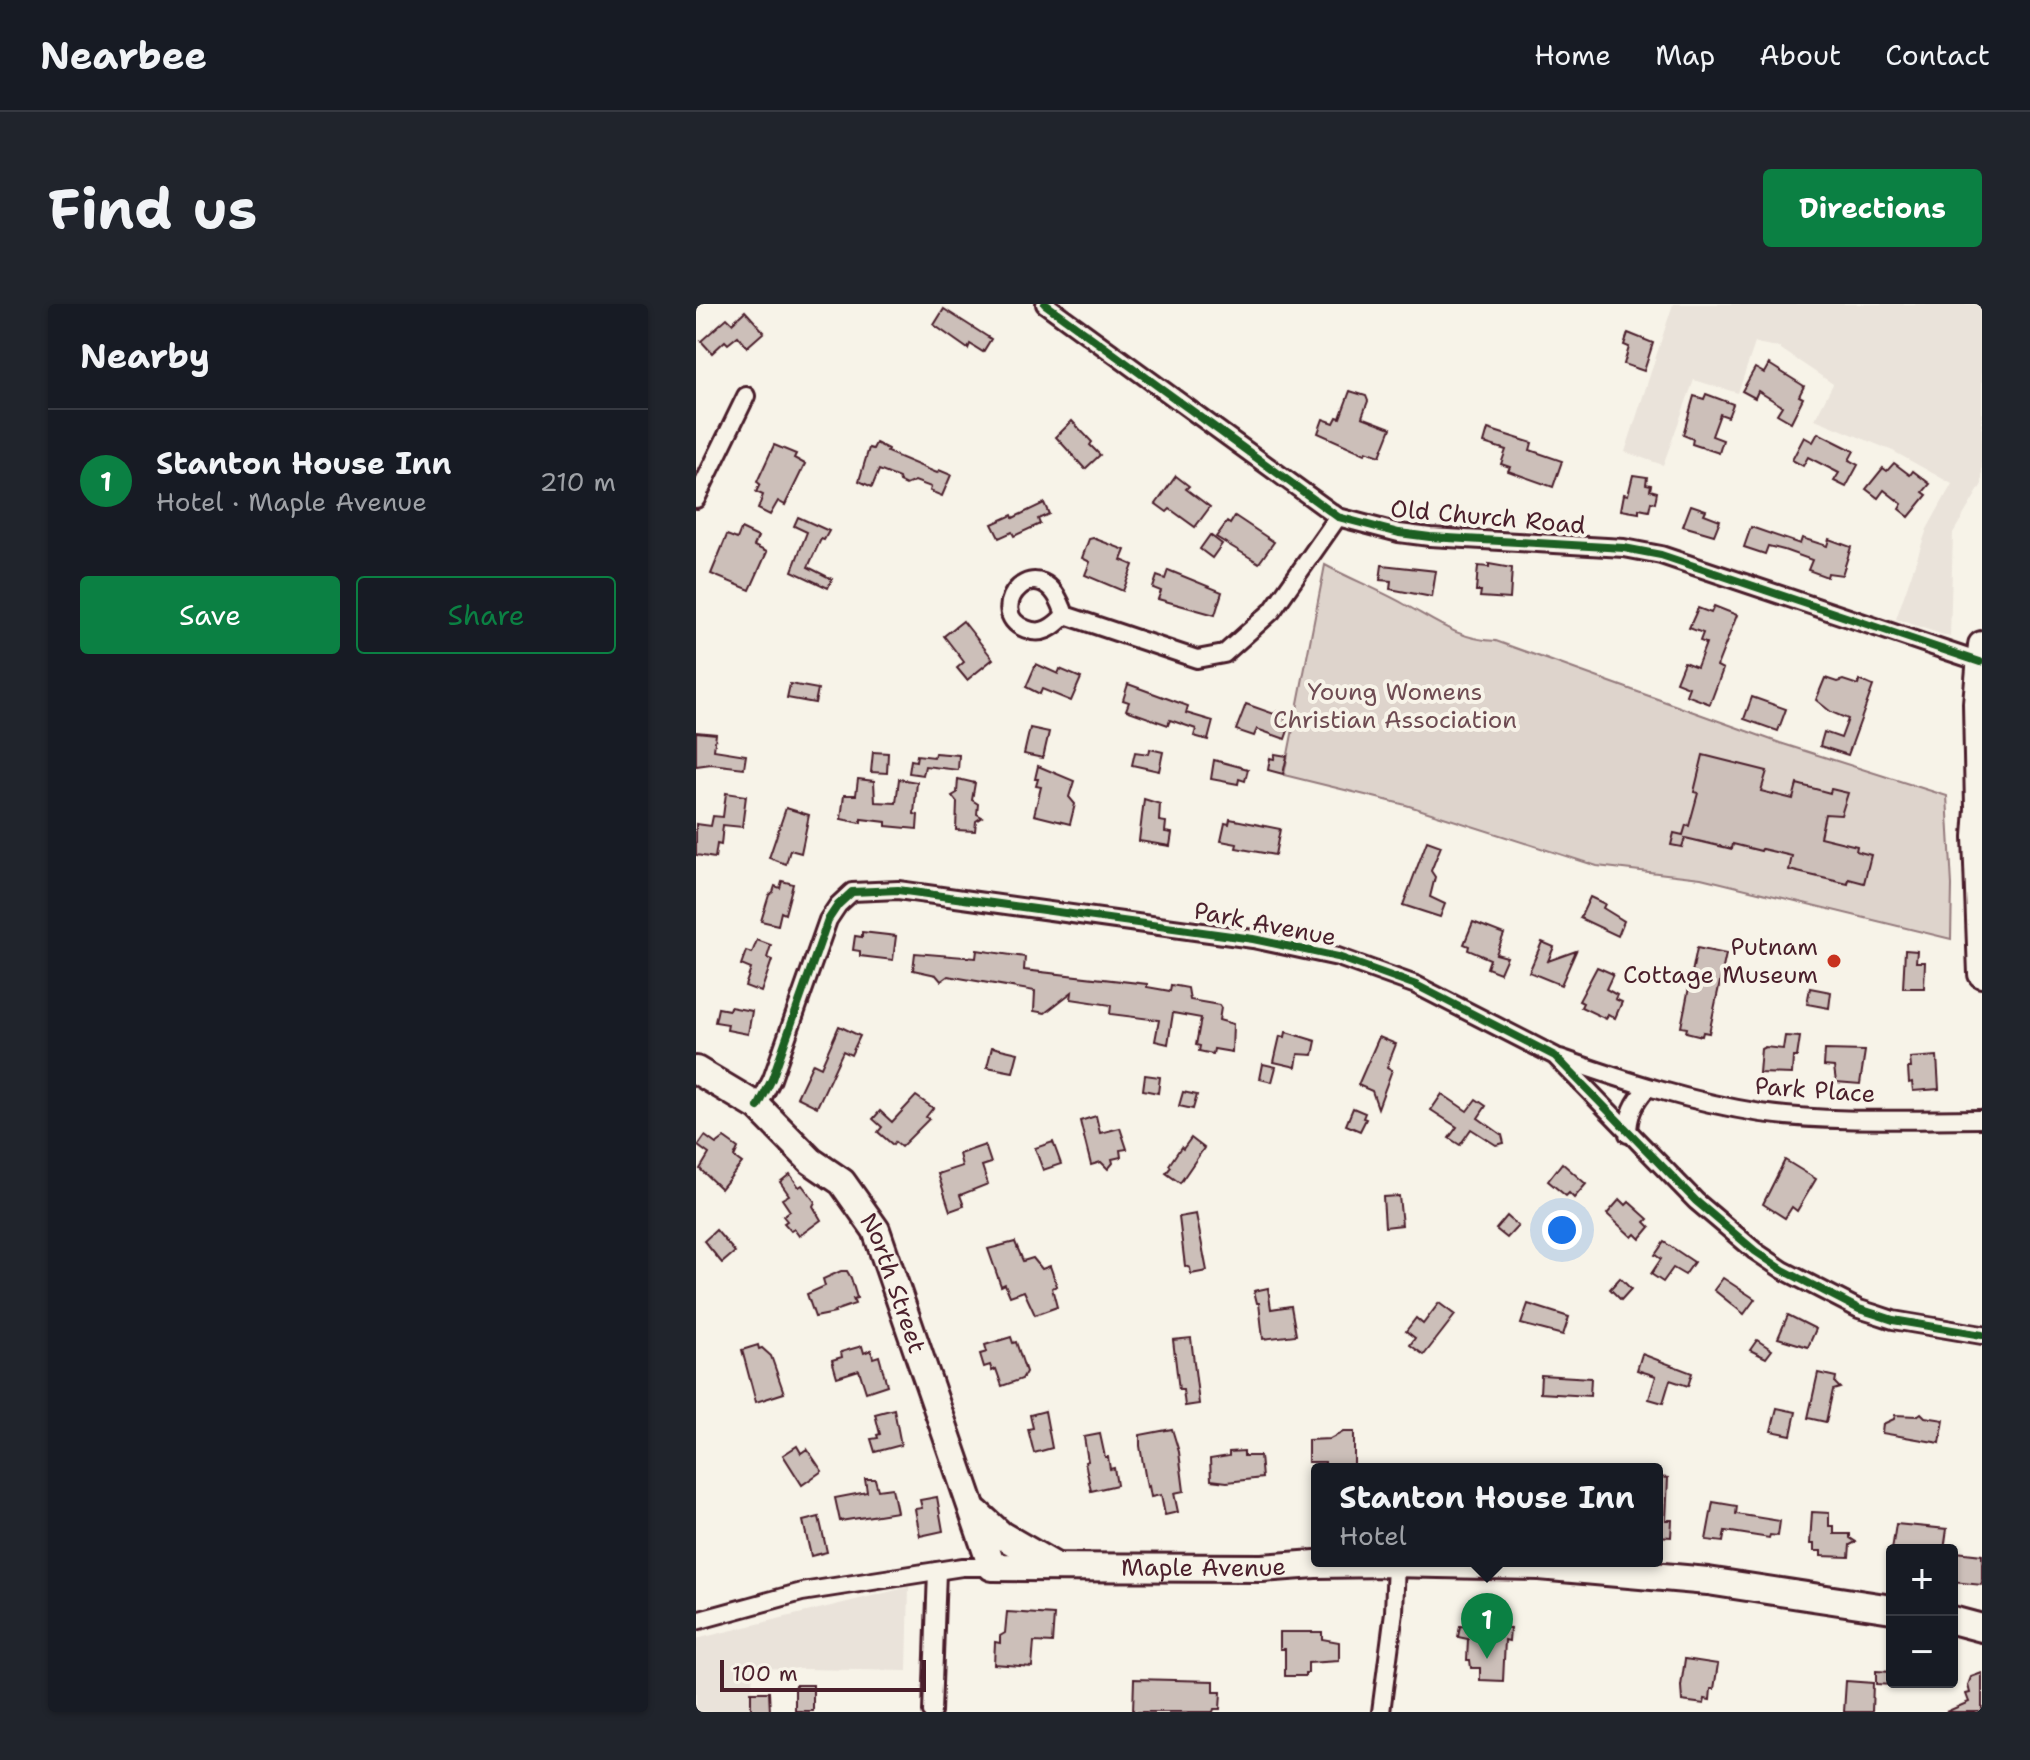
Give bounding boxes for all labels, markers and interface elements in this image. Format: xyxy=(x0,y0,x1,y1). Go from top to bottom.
text: Nearbee xyxy=(40,30,207,81)
text: Home xyxy=(1534,36,1611,74)
text: Map xyxy=(1655,36,1715,74)
text: About xyxy=(1759,36,1841,74)
text: Contact xyxy=(1885,36,1990,74)
button: Directions xyxy=(1763,169,1982,247)
text: Find us xyxy=(48,171,257,246)
text: Nearby xyxy=(80,333,210,379)
text: Stanton House Inn xyxy=(156,443,451,484)
text: 1 xyxy=(100,464,112,499)
text: 210 m xyxy=(539,464,616,499)
text: Hotel · Maple Avenue xyxy=(156,484,427,519)
street label: Old Church Road xyxy=(1389,493,1587,541)
button: Save xyxy=(80,576,340,654)
button: Share xyxy=(356,576,616,654)
park label: Young Womens Christian Association xyxy=(1273,676,1517,736)
street label: Park Avenue xyxy=(1191,895,1339,953)
place label: Putnam Cottage Museum xyxy=(1623,931,1818,991)
marker: Putnam Cottage Museum xyxy=(1825,952,1843,970)
street label: Park Place xyxy=(1754,1070,1876,1110)
street label: North Street xyxy=(853,1206,933,1357)
your location xyxy=(1542,1210,1582,1250)
popup xyxy=(1311,1463,1663,1567)
text: Stanton House Inn xyxy=(1339,1477,1635,1518)
text: Hotel xyxy=(1339,1518,1407,1553)
map controls xyxy=(1886,1544,1958,1688)
button: + xyxy=(1886,1544,1958,1616)
street label: Maple Avenue xyxy=(1121,1550,1287,1584)
pin: 1 xyxy=(1461,1593,1513,1659)
button: − xyxy=(1886,1616,1958,1688)
scale bar xyxy=(720,1656,926,1692)
text: 100 m xyxy=(732,1659,798,1688)

